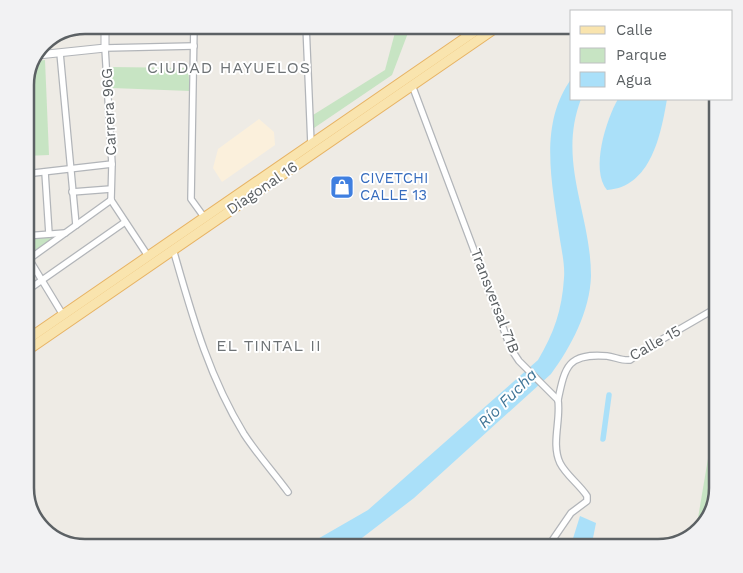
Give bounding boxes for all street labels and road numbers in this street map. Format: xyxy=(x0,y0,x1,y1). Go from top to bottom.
street label: Carrera 96G xyxy=(98,68,120,156)
street label: Diagonal 16 xyxy=(223,158,301,218)
street label: Transversal 71B xyxy=(467,246,523,356)
street label: Calle 15 xyxy=(626,322,684,364)

